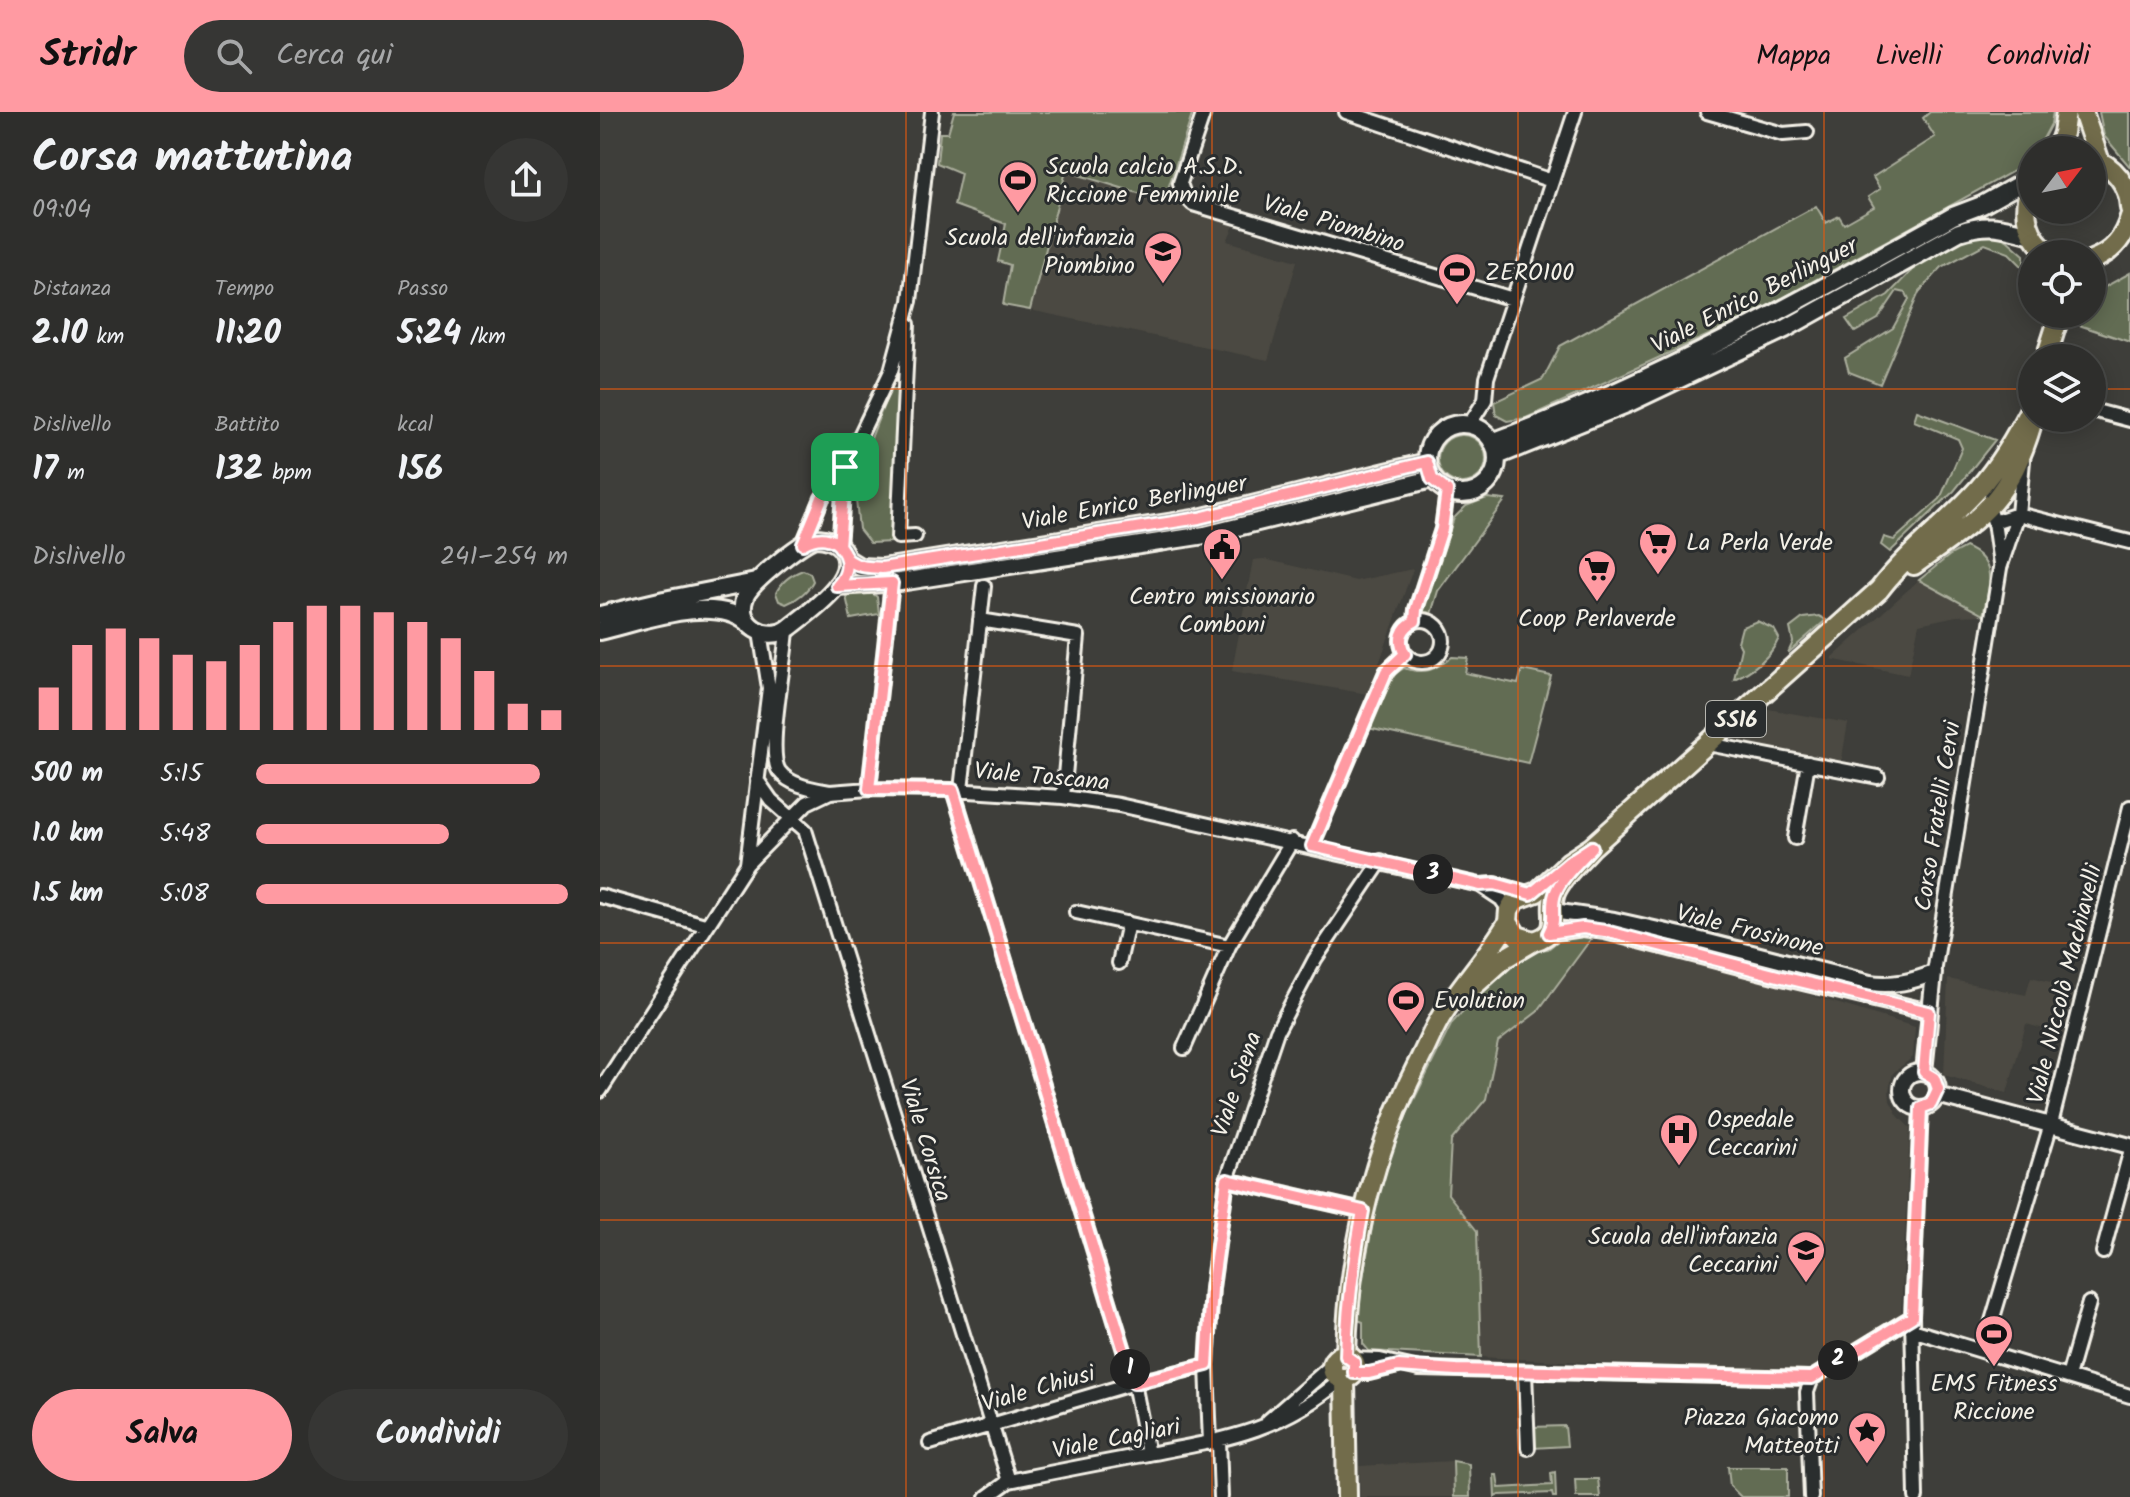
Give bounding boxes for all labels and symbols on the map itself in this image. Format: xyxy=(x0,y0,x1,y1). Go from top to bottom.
north arrow xyxy=(2018,136,2106,224)
place label: Scuola calcio A.S.D. Riccione Femminile xyxy=(1046,148,1243,215)
sports icon: Scuola calcio A.S.D. Riccione Femminile xyxy=(997,159,1039,214)
street label: Viale Piombino xyxy=(1258,184,1410,265)
place label: Scuola dell'infanzia Piombino xyxy=(945,219,1135,286)
street label: Viale Enrico Berlinguer xyxy=(1644,226,1867,365)
school or university icon: Scuola dell'infanzia Piombino xyxy=(1142,230,1184,285)
sports icon: ZERO100 xyxy=(1436,251,1478,306)
place label: ZERO100 xyxy=(1485,254,1574,293)
pin xyxy=(811,433,879,501)
street label: Viale Enrico Berlinguer xyxy=(1019,464,1252,542)
supermarket icon: La Perla Verde xyxy=(1637,521,1679,576)
place label: La Perla Verde xyxy=(1686,524,1833,563)
public building icon: Centro missionario Comboni xyxy=(1201,526,1243,581)
supermarket icon: Coop Perlaverde xyxy=(1576,548,1618,603)
place label: Centro missionario Comboni xyxy=(1129,578,1315,645)
place label: Coop Perlaverde xyxy=(1518,600,1676,639)
road number: SS16 xyxy=(1706,701,1766,737)
street label: Corso Fratelli Cervi xyxy=(1904,717,1973,914)
street label: Viale Toscana xyxy=(972,752,1111,803)
pin: 3 xyxy=(1413,854,1453,894)
street label: Viale Niccolò Machiavelli xyxy=(2017,859,2114,1108)
street label: Viale Frosinone xyxy=(1672,894,1828,969)
sports icon: Evolution xyxy=(1385,979,1427,1034)
place label: Evolution xyxy=(1434,982,1525,1021)
street label: Viale Siena xyxy=(1201,1026,1274,1143)
street label: Viale Corsica xyxy=(887,1074,962,1207)
place label: Ospedale Ceccarini xyxy=(1707,1101,1798,1168)
hospital icon: Ospedale Ceccarini xyxy=(1658,1112,1700,1167)
place label: Scuola dell'infanzia Ceccarini xyxy=(1588,1218,1779,1285)
school or university icon: Scuola dell'infanzia Ceccarini xyxy=(1785,1229,1827,1284)
sports icon: EMS Fitness Riccione xyxy=(1973,1313,2015,1368)
pin: 2 xyxy=(1818,1340,1858,1380)
pin: 1 xyxy=(1110,1349,1150,1389)
street label: Viale Chiusi xyxy=(977,1354,1101,1424)
place label: EMS Fitness Riccione xyxy=(1931,1365,2057,1432)
place label: Piazza Giacomo Matteotti xyxy=(1684,1399,1840,1466)
street label: Viale Cagliari xyxy=(1049,1408,1185,1471)
place icon: Piazza Giacomo Matteotti xyxy=(1846,1410,1888,1465)

